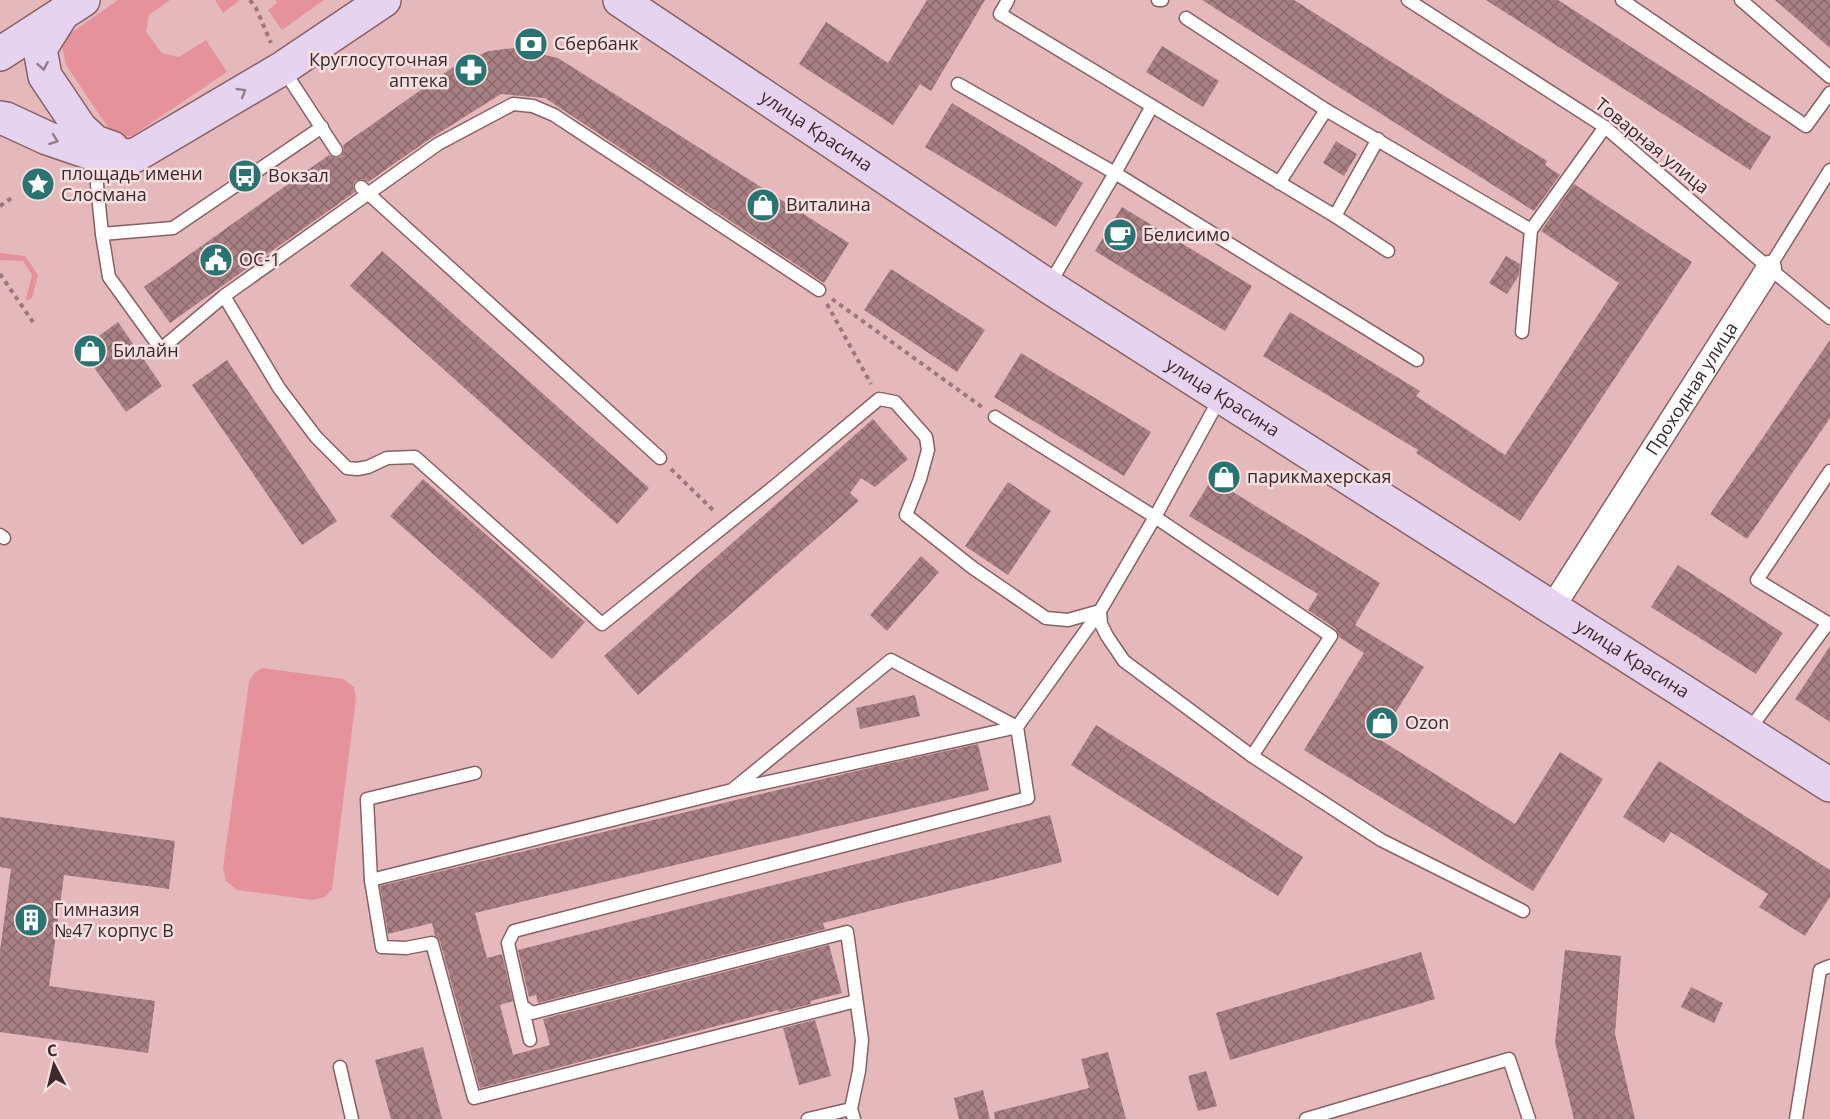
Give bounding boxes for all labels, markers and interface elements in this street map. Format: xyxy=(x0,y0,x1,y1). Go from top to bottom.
bank icon: Сбербанк xyxy=(513,26,549,62)
place label: Сбербанк xyxy=(554,31,639,55)
place label: Круглосуточная аптека xyxy=(309,47,448,92)
pharmacy icon: Круглосуточная аптека xyxy=(453,52,489,88)
one-way arrow xyxy=(37,62,49,71)
street label: улица Красина xyxy=(756,84,878,176)
one-way arrow xyxy=(236,88,246,100)
street label: Товарная улица xyxy=(1591,92,1715,199)
one-way arrow xyxy=(48,133,59,146)
bus stop icon: Вокзал xyxy=(227,158,263,194)
place label: площадь имени Слосмана xyxy=(61,161,203,206)
place label: Вокзал xyxy=(268,163,329,187)
place icon: площадь имени Слосмана xyxy=(20,166,56,202)
shop icon: Виталина xyxy=(745,187,781,223)
place label: Виталина xyxy=(786,192,871,216)
cafe icon: Белисимо xyxy=(1102,217,1138,253)
place label: Белисимо xyxy=(1143,222,1230,246)
public building icon: ОС-1 xyxy=(198,242,234,278)
place label: ОС-1 xyxy=(239,247,280,271)
street label: Проходная улица xyxy=(1640,317,1743,460)
shop icon: Билайн xyxy=(72,333,108,369)
place label: Билайн xyxy=(113,338,179,362)
street label: улица Красина xyxy=(1162,351,1285,442)
shop icon: парикмахерская xyxy=(1206,459,1242,495)
place label: парикмахерская xyxy=(1247,464,1392,488)
street label: улица Красина xyxy=(1572,613,1694,703)
shop icon: Ozon xyxy=(1364,705,1400,741)
place label: Ozon xyxy=(1405,710,1449,734)
place label: Гимназия №47 корпус В xyxy=(54,897,174,942)
building icon: Гимназия №47 корпус В xyxy=(13,902,49,938)
north arrow xyxy=(24,1035,84,1095)
text: С xyxy=(46,1039,59,1062)

